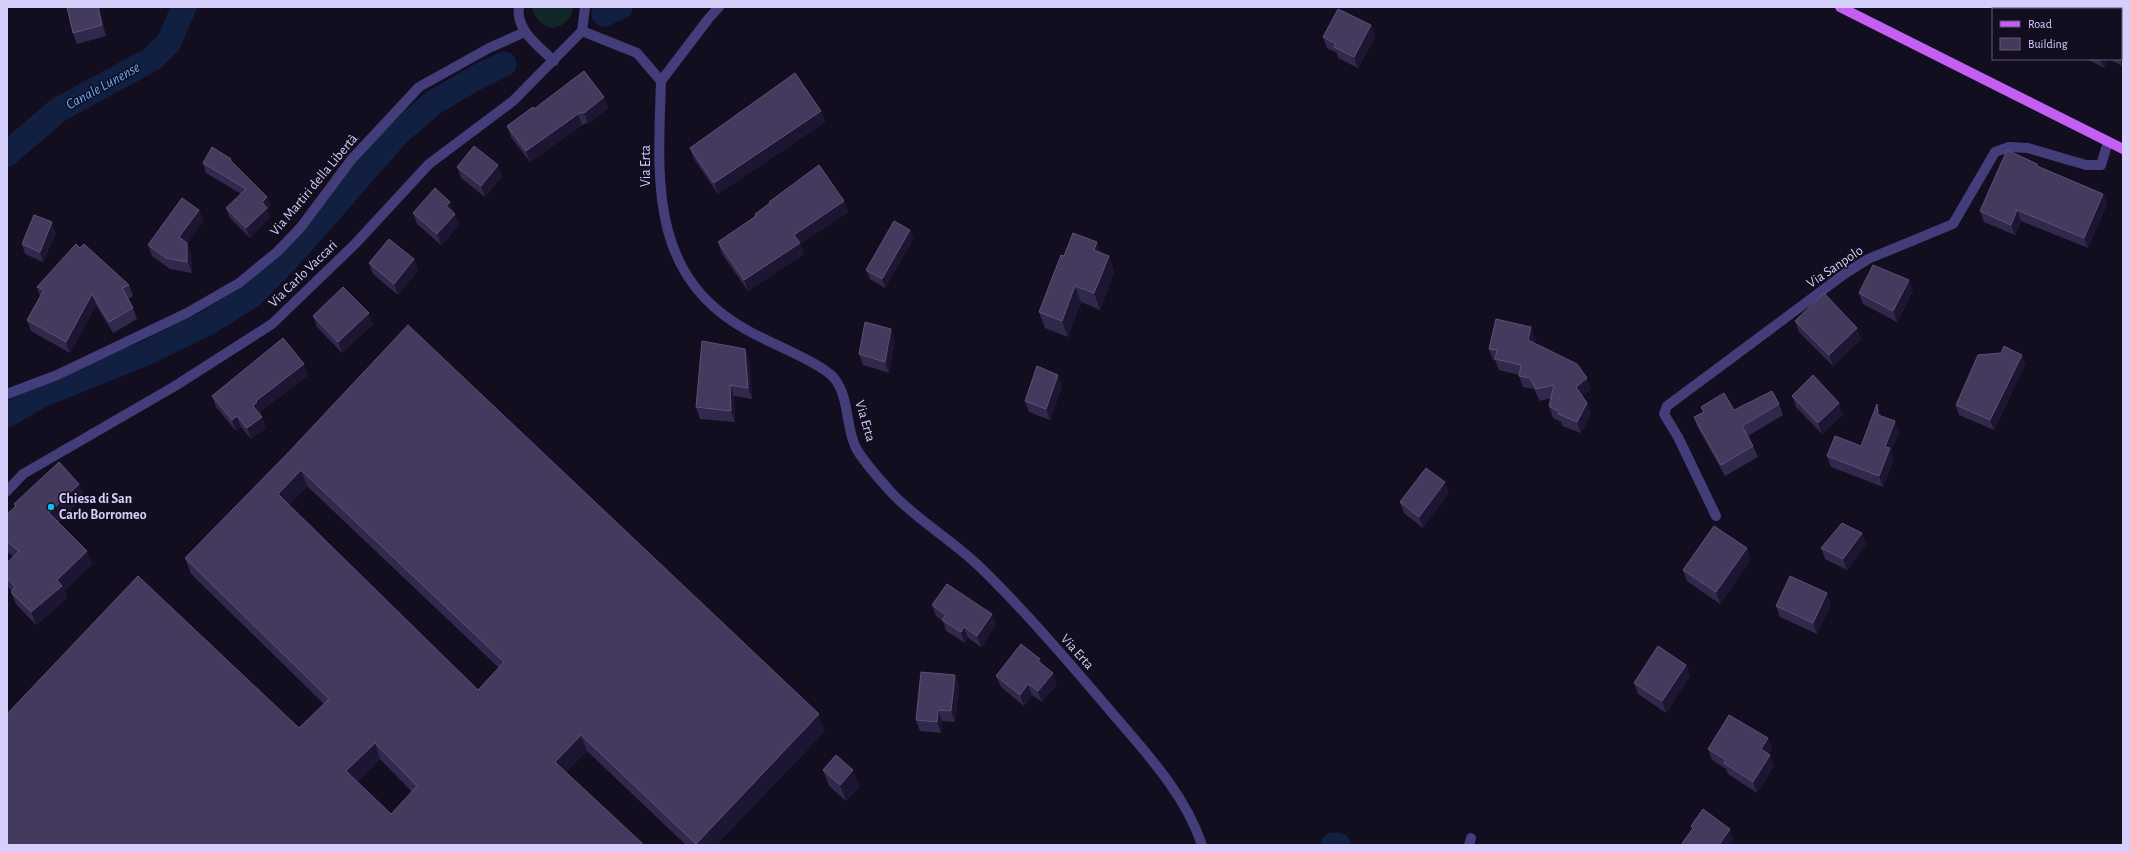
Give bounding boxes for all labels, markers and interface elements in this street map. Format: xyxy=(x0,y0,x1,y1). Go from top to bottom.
legend xyxy=(1992,8,2122,60)
text: Road xyxy=(2028,18,2052,30)
text: Building xyxy=(2028,38,2068,50)
water label: Canale Lunense xyxy=(63,59,143,112)
street label: Via Martiri della Libertà xyxy=(268,131,361,238)
street label: Via Erta xyxy=(639,144,653,187)
street label: Via Carlo Vaccari xyxy=(266,238,340,310)
street label: Via Sanpolo xyxy=(1804,243,1866,291)
street label: Via Erta xyxy=(852,399,878,444)
place label: Chiesa di San Carlo Borromeo xyxy=(59,492,147,522)
marker: Chiesa di San Carlo Borromeo xyxy=(46,502,56,512)
street label: Via Erta xyxy=(1058,632,1097,673)

